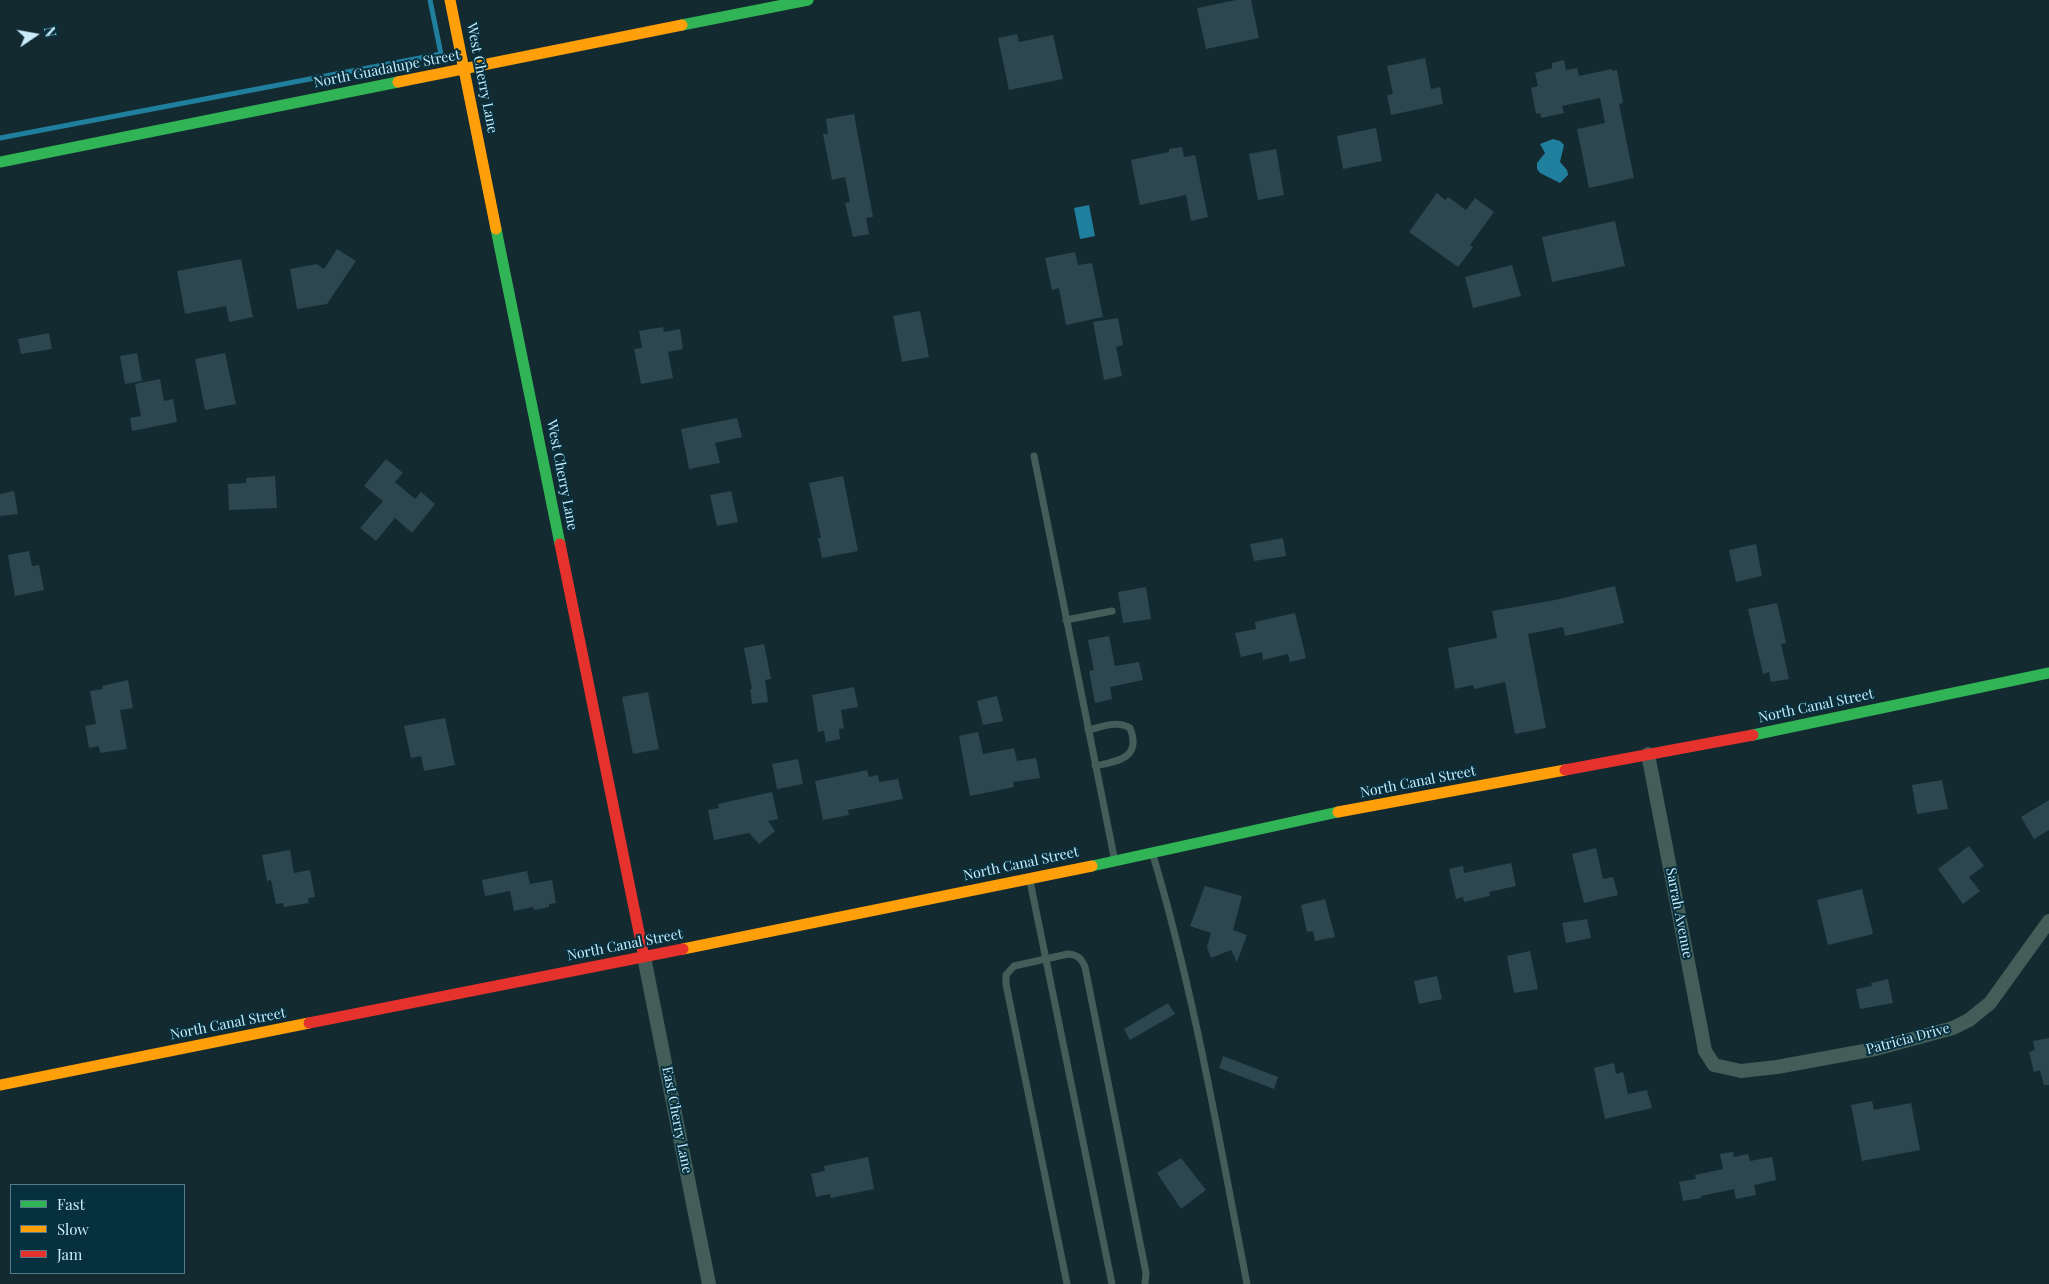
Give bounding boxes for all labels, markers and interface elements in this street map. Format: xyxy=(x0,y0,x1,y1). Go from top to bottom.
north arrow xyxy=(10,10,60,60)
street label: West Cherry Lane xyxy=(463,21,501,135)
text: N xyxy=(40,25,61,39)
street label: North Guadalupe Street xyxy=(312,47,462,91)
street label: West Cherry Lane xyxy=(543,418,581,532)
street label: North Canal Street xyxy=(1757,686,1875,726)
street label: North Canal Street xyxy=(1359,763,1477,801)
street label: North Canal Street xyxy=(962,844,1080,884)
street label: Sarrah Avenue xyxy=(1662,866,1696,960)
street label: North Canal Street xyxy=(566,926,684,964)
street label: North Canal Street xyxy=(169,1005,287,1043)
street label: Patricia Drive xyxy=(1864,1020,1952,1058)
street label: East Cherry Lane xyxy=(658,1065,696,1175)
legend xyxy=(10,1184,185,1274)
text: Fast xyxy=(57,1194,85,1214)
text: Slow xyxy=(57,1219,89,1239)
text: Jam xyxy=(57,1244,82,1264)

